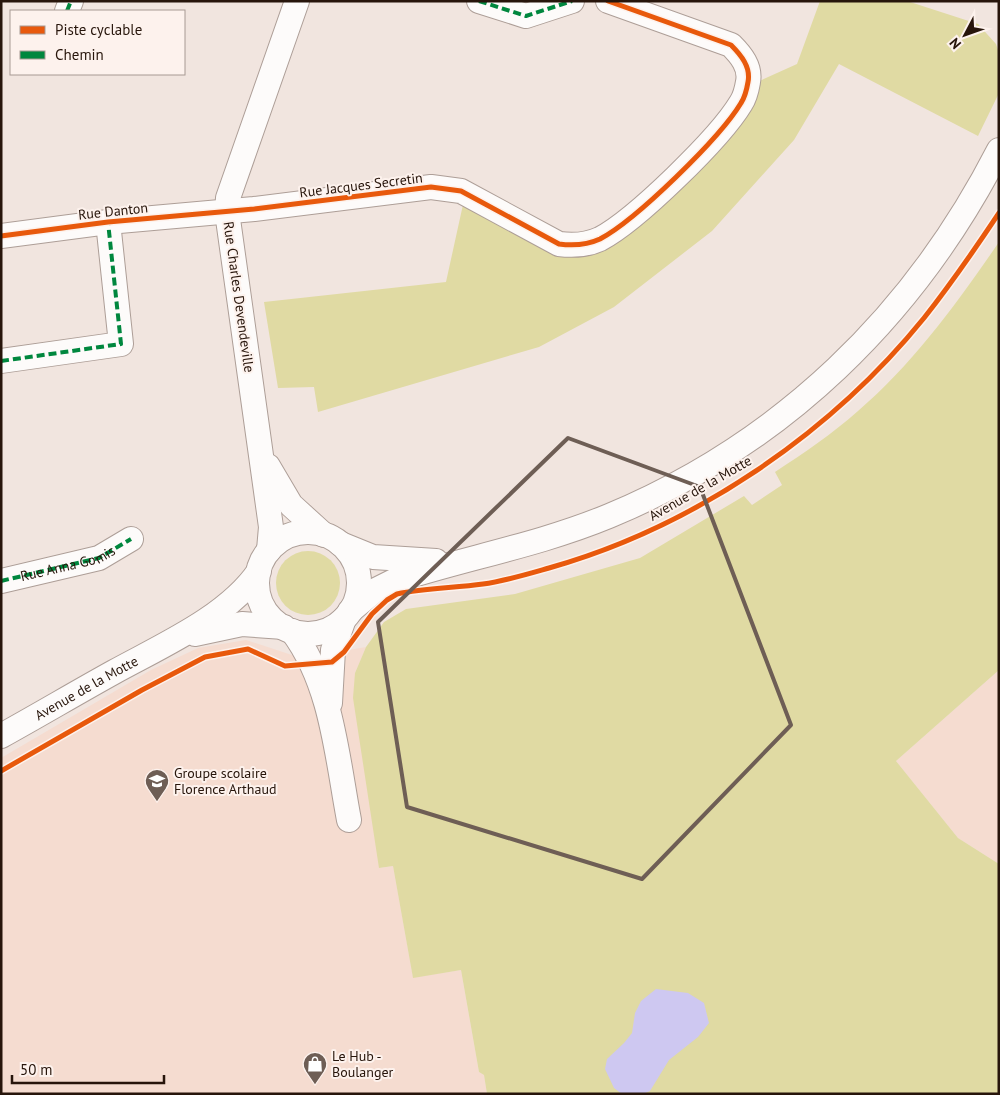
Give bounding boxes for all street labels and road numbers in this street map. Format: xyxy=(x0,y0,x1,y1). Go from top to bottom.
street label: Rue Jacques Secretin xyxy=(298,169,424,201)
street label: Rue Danton xyxy=(77,198,149,224)
street label: Rue Charles Devendeville xyxy=(219,220,259,374)
street label: Avenue de la Motte xyxy=(645,451,755,525)
street label: Rue Anna Gomis xyxy=(19,541,118,585)
street label: Avenue de la Motte xyxy=(32,652,141,724)

